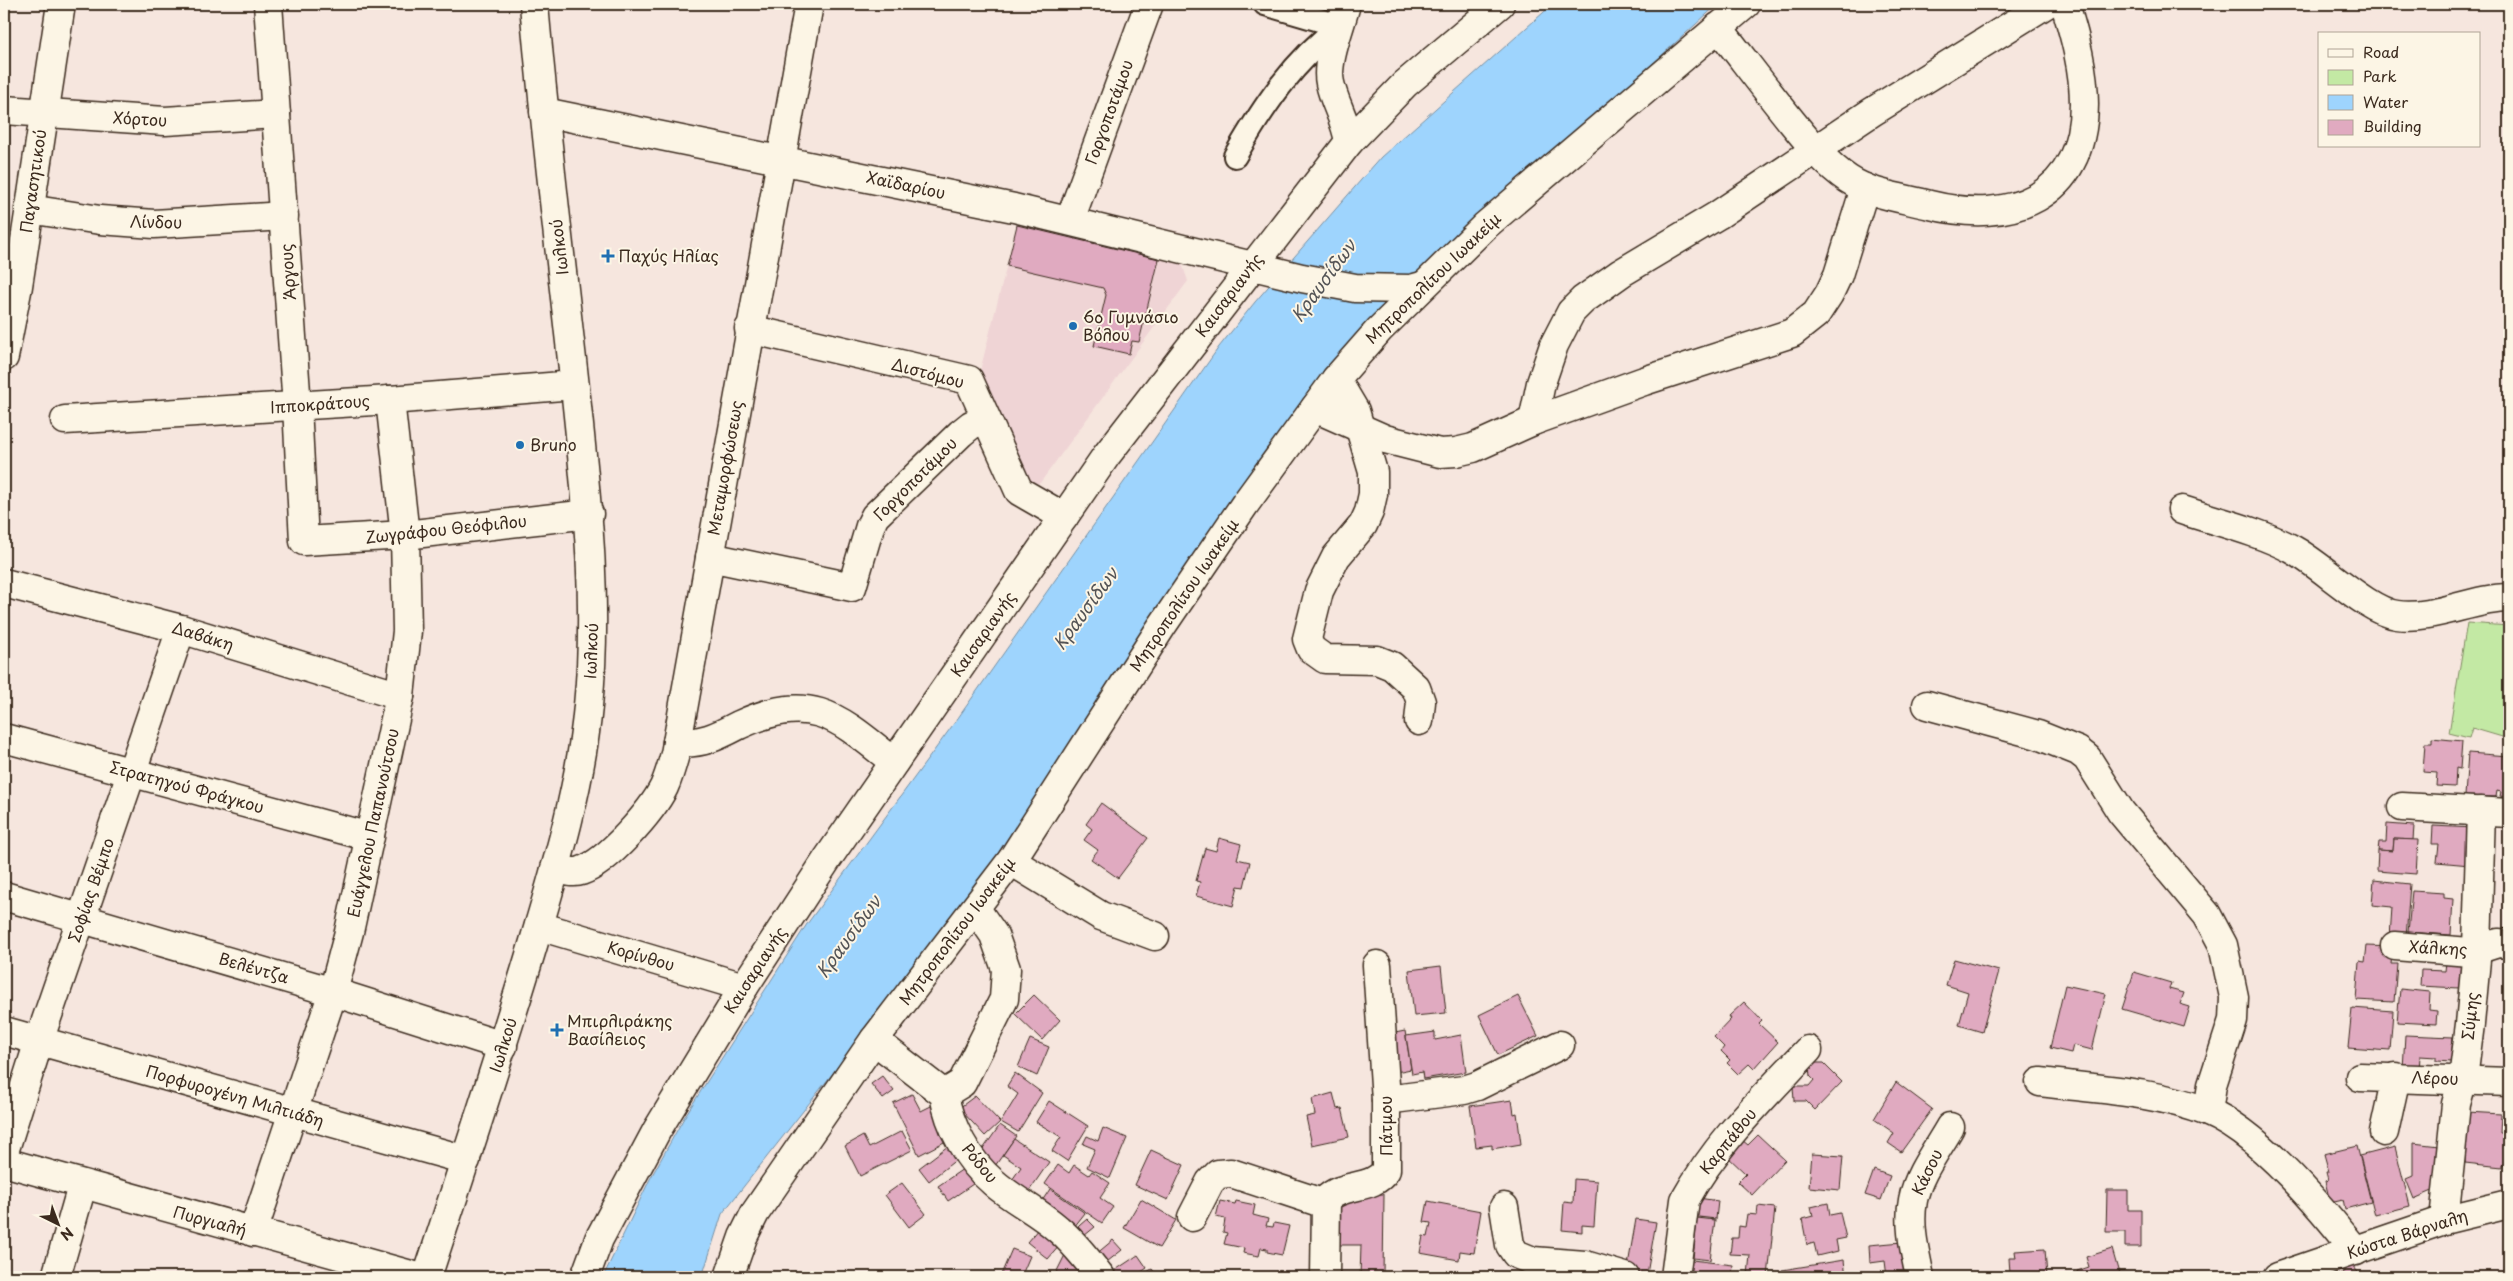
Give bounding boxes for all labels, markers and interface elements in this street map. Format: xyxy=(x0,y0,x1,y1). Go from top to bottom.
legend xyxy=(2318,32,2480,148)
text: Road xyxy=(2363,40,2399,63)
street label: Γοργοποτάμου xyxy=(1078,56,1138,167)
text: Park xyxy=(2363,64,2397,87)
text: Water xyxy=(2363,90,2408,113)
street label: Χόρτου xyxy=(112,105,168,131)
text: Building xyxy=(2363,114,2422,137)
street label: Παγασητικού xyxy=(13,127,51,234)
street label: Χαϊδαρίου xyxy=(865,164,948,204)
street label: Μητροπολίτου Ιωακείμ xyxy=(1359,206,1506,349)
street label: Λίνδου xyxy=(130,209,182,233)
street label: Ιωλκού xyxy=(543,218,573,277)
water label: Κραυσίδων xyxy=(1284,232,1363,327)
street label: Άργους xyxy=(273,243,301,301)
place label: Παχύς Ηλίας xyxy=(618,243,719,267)
street label: Καισαριανής xyxy=(1189,247,1268,341)
marker: Παχύς Ηλίας xyxy=(602,250,614,262)
place label: 6ο Γυμνάσιο Βόλου xyxy=(1083,304,1179,346)
marker: 6ο Γυμνάσιο Βόλου xyxy=(1067,320,1079,332)
street label: Διστόμου xyxy=(889,351,967,393)
street label: Ιπποκράτους xyxy=(269,388,371,418)
street label: Μεταμορφώσεως xyxy=(700,398,748,537)
street label: Γοργοποτάμου xyxy=(867,431,962,526)
place label: Bruno xyxy=(530,432,577,456)
marker: Bruno xyxy=(514,439,526,451)
street label: Ζωγράφου Θεόφιλου xyxy=(364,508,528,548)
street label: Μητροπολίτου Ιωακείμ xyxy=(1123,513,1244,676)
water label: Κραυσίδων xyxy=(1046,560,1125,655)
street label: Καισαριανής xyxy=(944,586,1021,681)
street label: Δαβάκη xyxy=(169,614,237,656)
street label: Ιωλκού xyxy=(577,622,603,680)
street label: Ευάγγελου Παπανούτσου xyxy=(340,726,404,920)
street label: Στρατηγού Φράγκου xyxy=(107,754,267,818)
street label: Σοφίας Βέμπο xyxy=(61,834,119,945)
street label: Μητροπολίτου Ιωακείμ xyxy=(892,851,1020,1010)
water label: Κραυσίδων xyxy=(809,888,888,983)
street label: Καισαριανής xyxy=(717,921,791,1018)
street label: Χάλκης xyxy=(2408,933,2468,961)
street label: Κορίνθου xyxy=(605,934,678,976)
street label: Βελέντζα xyxy=(216,946,293,989)
street label: Σύμης xyxy=(2455,991,2483,1041)
place label: Μπιρλιράκης Βασίλειος xyxy=(567,1008,672,1050)
street label: Ιωλκού xyxy=(482,1014,522,1075)
marker: Μπιρλιράκης Βασίλειος xyxy=(551,1024,563,1036)
street label: Πορφυρογένη Μιλτιάδη xyxy=(143,1058,327,1132)
street label: Λέρου xyxy=(2411,1064,2459,1090)
street label: Πάτμου xyxy=(1372,1096,1398,1156)
street label: Καρπάθου xyxy=(1693,1102,1761,1179)
street label: Ρόδου xyxy=(957,1137,1004,1188)
street label: Κάσου xyxy=(1905,1145,1948,1199)
north arrow xyxy=(32,1198,82,1248)
street label: Πυργιαλή xyxy=(171,1199,250,1241)
street label: Κώστα Βάρναλη xyxy=(2343,1202,2470,1264)
text: N xyxy=(56,1223,78,1246)

